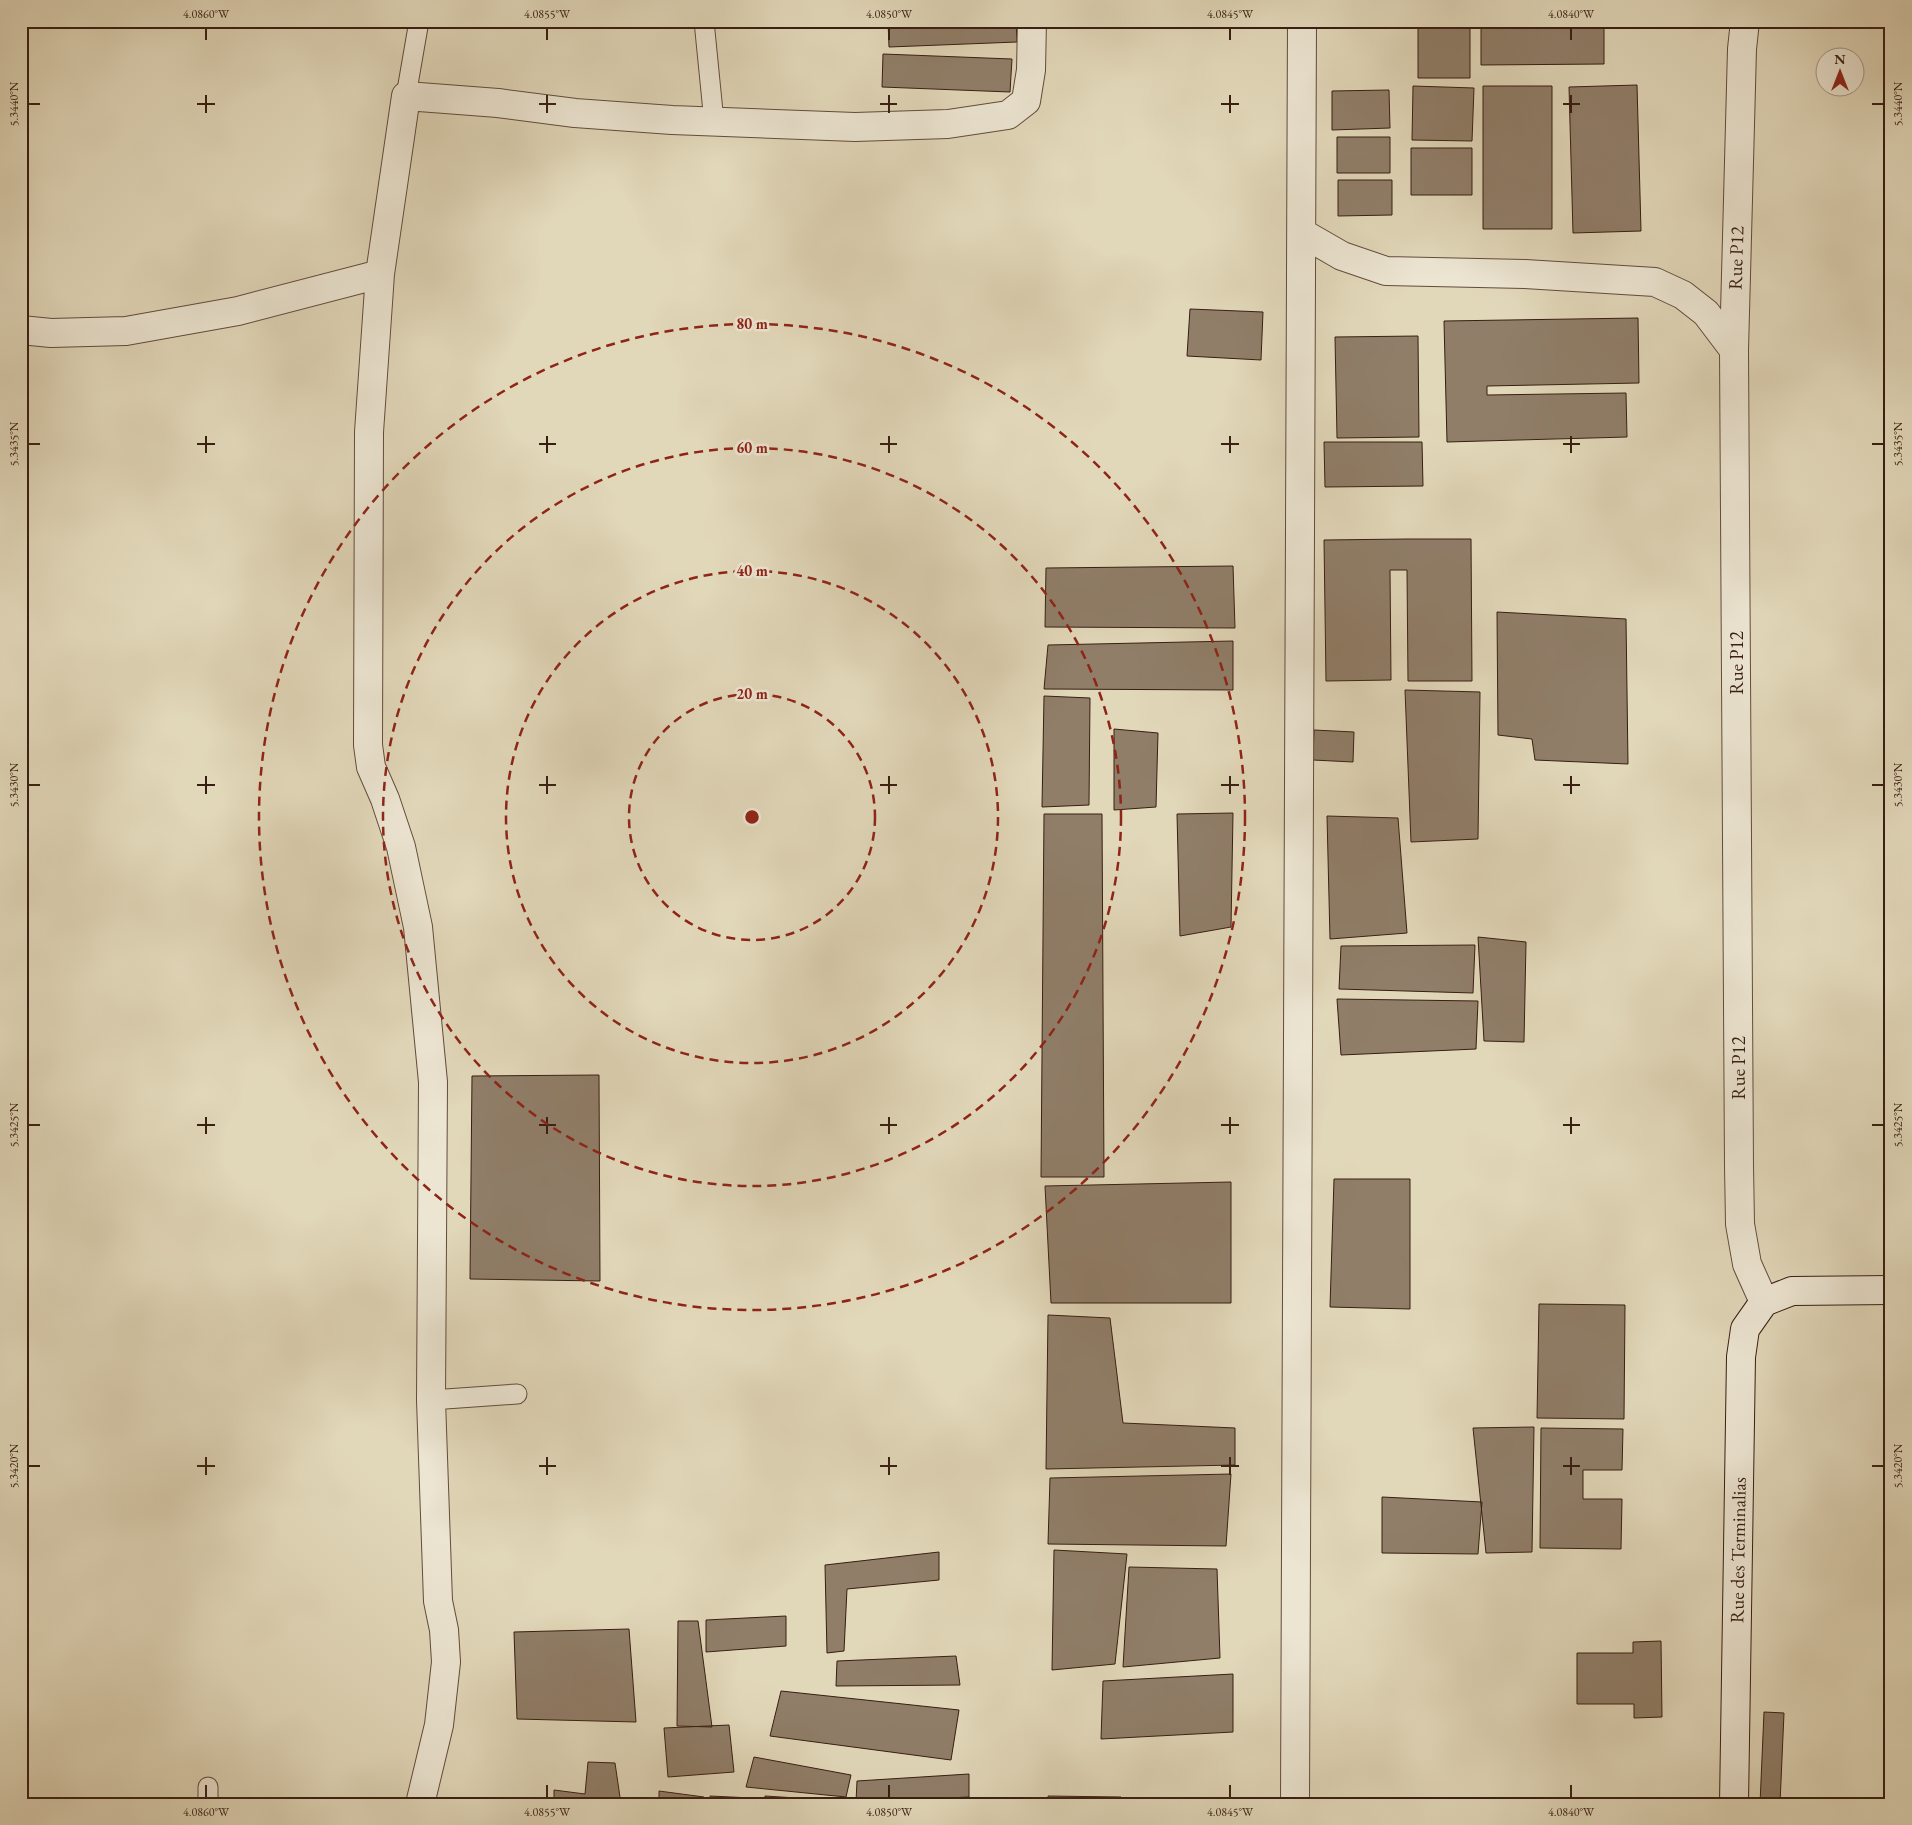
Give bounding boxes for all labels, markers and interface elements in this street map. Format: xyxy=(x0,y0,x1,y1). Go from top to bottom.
text: 4.0860°W xyxy=(183,6,230,22)
text: 4.0855°W xyxy=(524,6,571,22)
text: 4.0850°W xyxy=(866,6,913,22)
text: 4.0845°W xyxy=(1207,6,1254,22)
text: 4.0840°W xyxy=(1548,6,1595,22)
north arrow xyxy=(1814,48,1864,98)
text: N xyxy=(1834,50,1846,68)
text: 5.3440°N xyxy=(6,81,22,126)
text: 5.3440°N xyxy=(1890,81,1906,126)
street label: Rue P12 xyxy=(1722,226,1750,290)
text: 80 m xyxy=(736,314,768,333)
text: 5.3435°N xyxy=(6,421,22,466)
text: 5.3435°N xyxy=(1890,421,1906,466)
text: 60 m xyxy=(736,438,768,457)
text: 40 m xyxy=(736,561,768,580)
street label: Rue P12 xyxy=(1724,631,1749,695)
text: 20 m xyxy=(736,684,768,703)
text: 5.3430°N xyxy=(6,762,22,807)
text: 5.3430°N xyxy=(1890,762,1906,807)
centre of rings xyxy=(743,808,761,826)
street label: Rue P12 xyxy=(1726,1036,1751,1100)
text: 5.3425°N xyxy=(6,1102,22,1147)
text: 5.3425°N xyxy=(1890,1102,1906,1147)
text: 5.3420°N xyxy=(6,1443,22,1488)
text: 5.3420°N xyxy=(1890,1443,1906,1488)
street label: Rue des Terminalias xyxy=(1724,1477,1752,1623)
text: 4.0860°W xyxy=(183,1804,230,1820)
text: 4.0855°W xyxy=(524,1804,571,1820)
text: 4.0850°W xyxy=(866,1804,913,1820)
text: 4.0845°W xyxy=(1207,1804,1254,1820)
text: 4.0840°W xyxy=(1548,1804,1595,1820)

